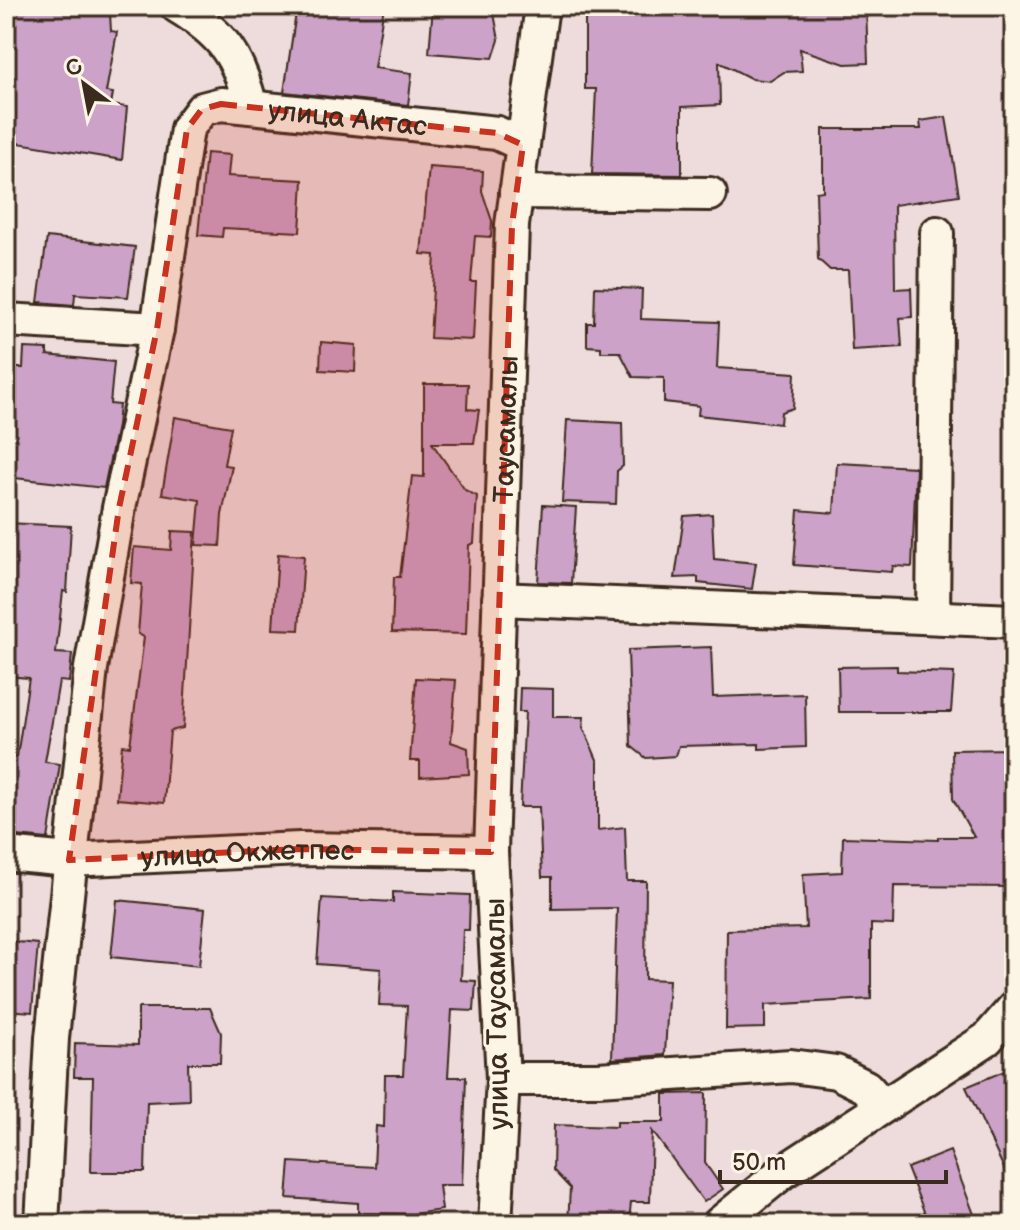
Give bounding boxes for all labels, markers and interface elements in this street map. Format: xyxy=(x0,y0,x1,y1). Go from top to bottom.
north arrow xyxy=(44,44,124,124)
text: С xyxy=(61,53,88,84)
street label: улица Актас xyxy=(266,94,429,144)
street label: Таусамалы xyxy=(488,355,526,503)
street label: улица Окжетпес xyxy=(140,834,355,875)
street label: улица Таусамалы xyxy=(479,898,516,1130)
scale bar xyxy=(720,1134,946,1184)
text: 50 m xyxy=(732,1148,786,1177)

